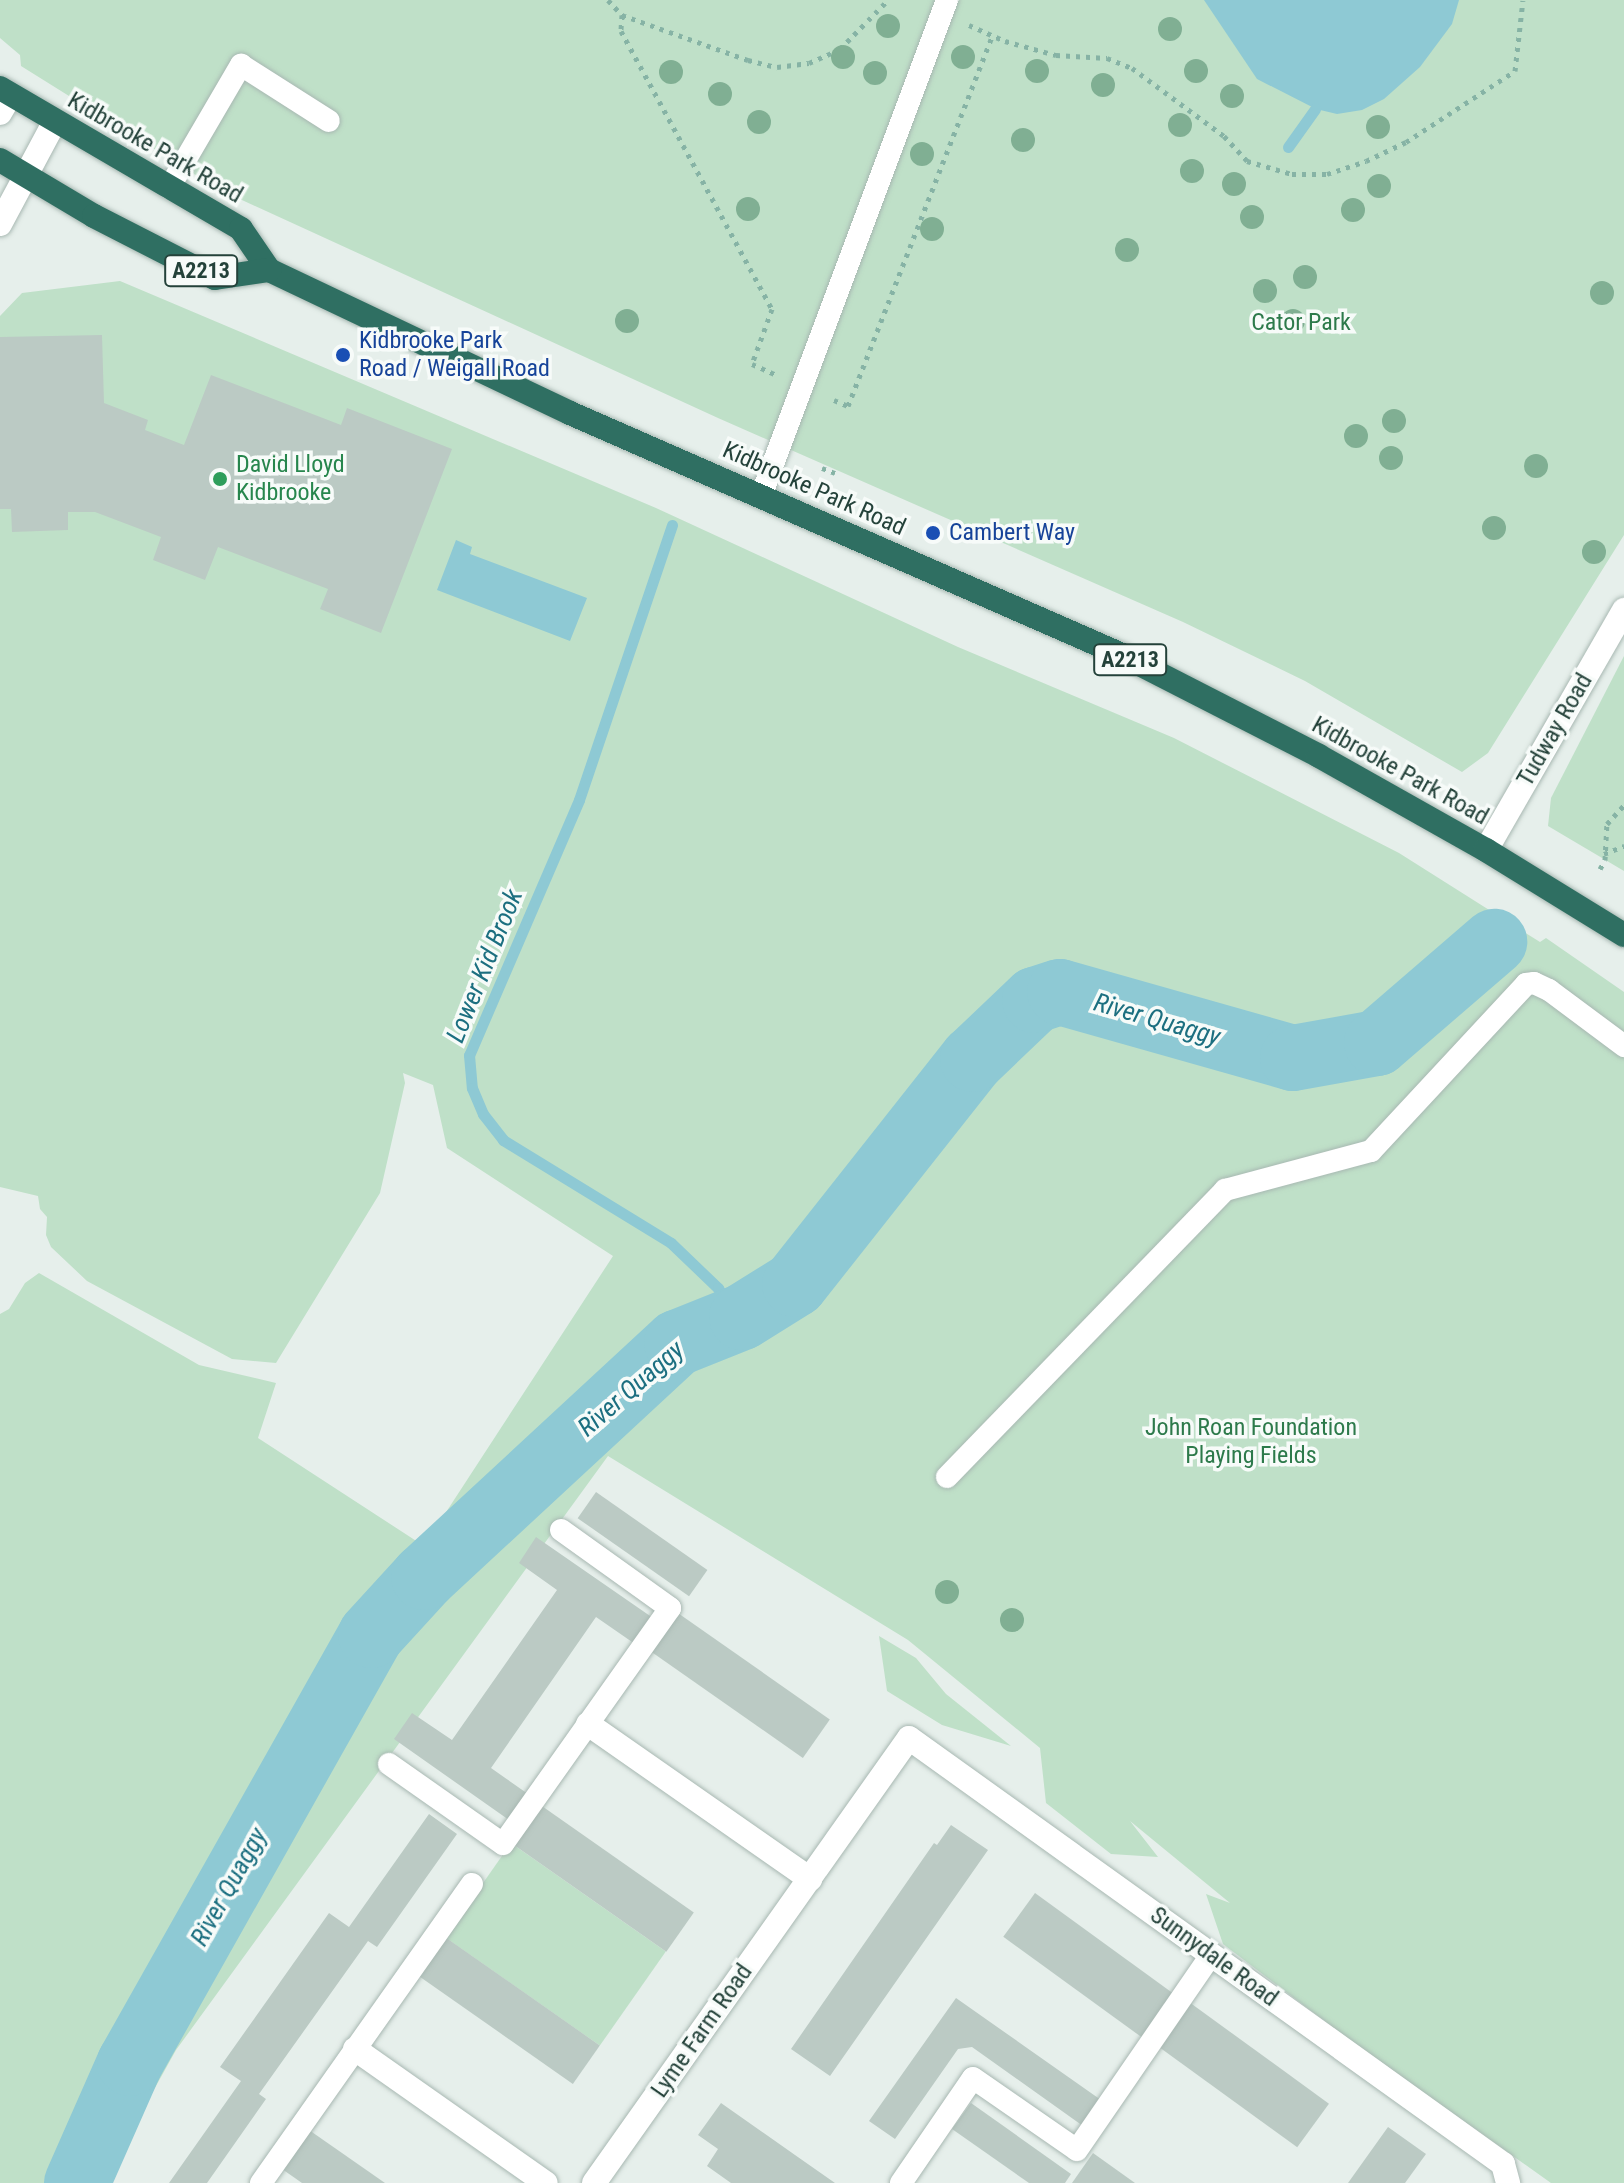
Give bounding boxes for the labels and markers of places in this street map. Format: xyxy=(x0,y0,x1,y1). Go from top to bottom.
place label: Kidbrooke Park Road / Weigall Road xyxy=(359,327,550,383)
marker: Kidbrooke Park Road / Weigall Road xyxy=(334,346,352,364)
place label: David Lloyd Kidbrooke xyxy=(236,451,345,507)
marker: David Lloyd Kidbrooke xyxy=(211,470,229,488)
place label: Cambert Way xyxy=(949,519,1075,547)
marker: Cambert Way xyxy=(924,524,942,542)

